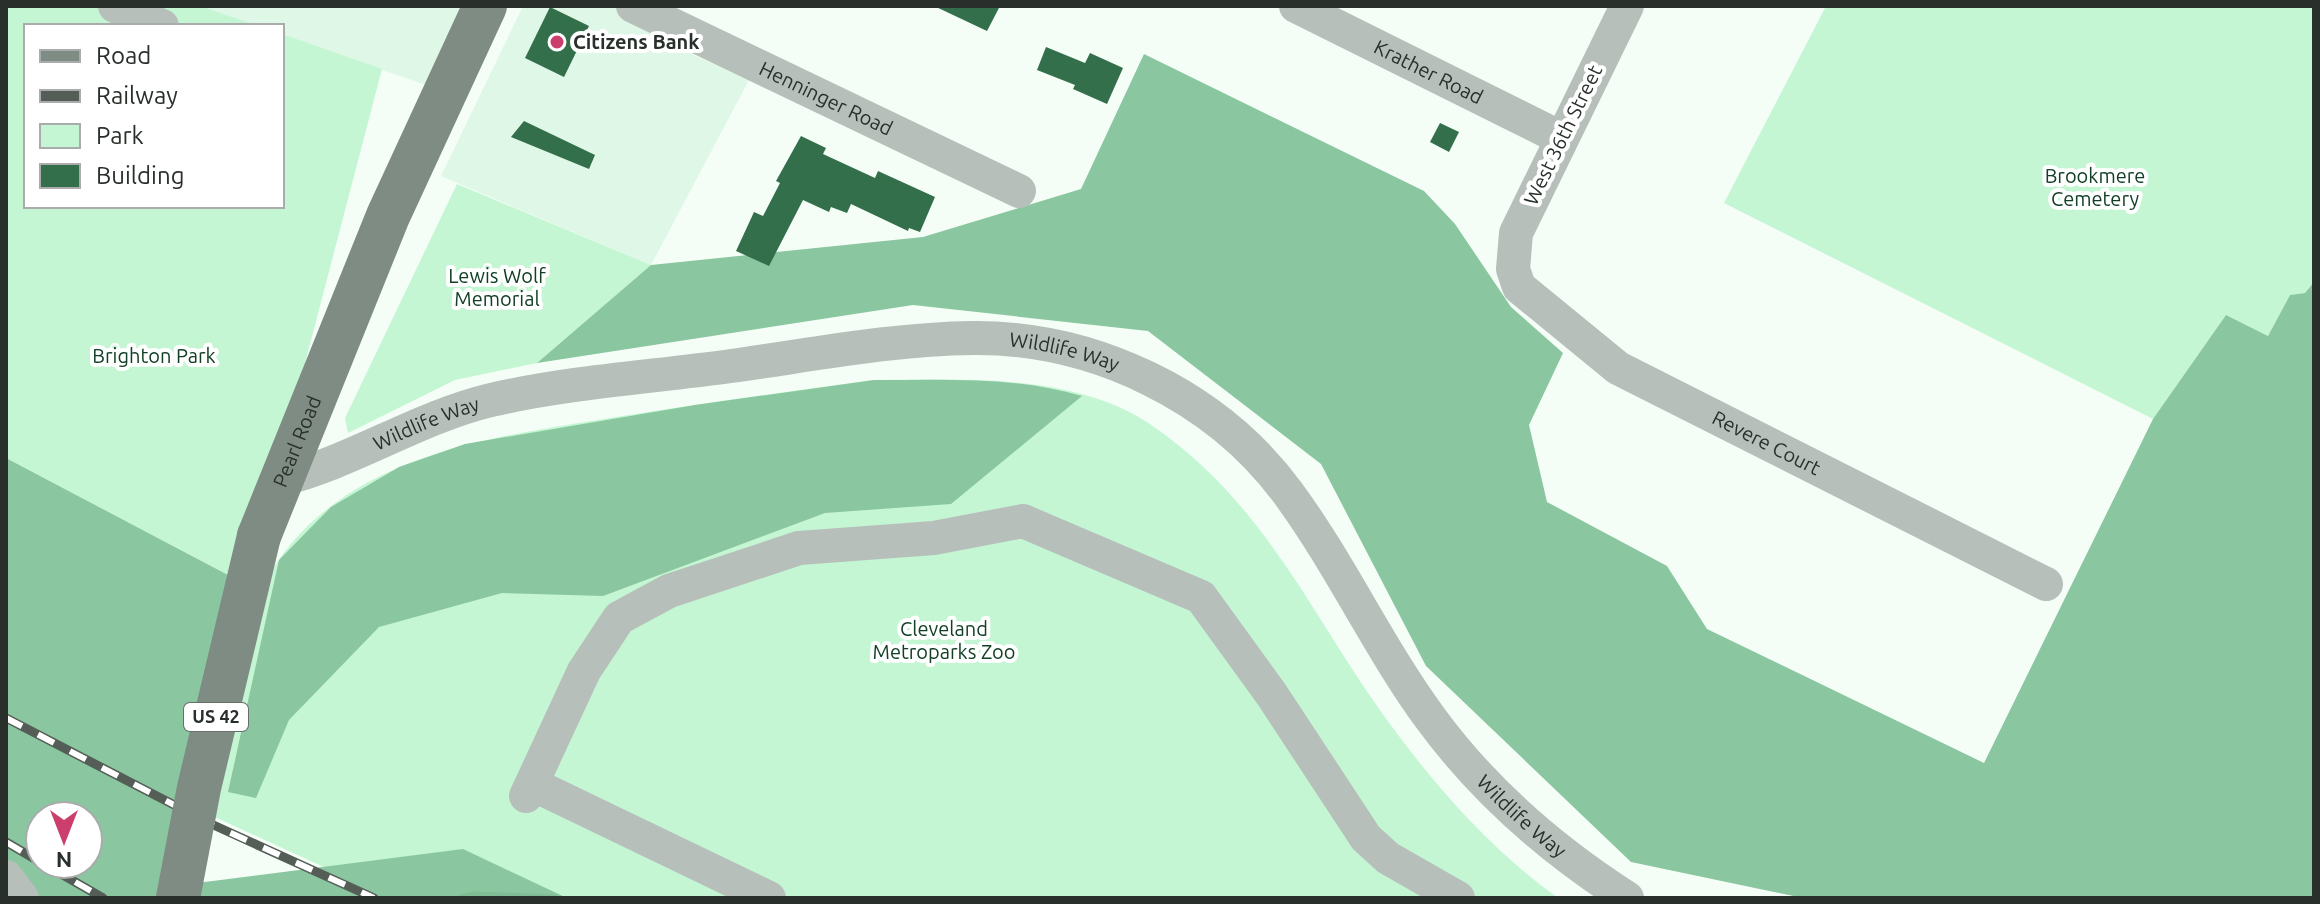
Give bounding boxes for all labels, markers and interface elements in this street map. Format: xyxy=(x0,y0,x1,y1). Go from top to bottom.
legend xyxy=(24,24,284,208)
place label: Citizens Bank xyxy=(573,30,700,53)
marker: Citizens Bank xyxy=(548,33,566,51)
street label: Krather Road xyxy=(1370,35,1487,108)
text: Road xyxy=(96,42,151,69)
street label: Henninger Road xyxy=(756,56,897,140)
street label: West 36th Street xyxy=(1519,61,1606,208)
text: Railway xyxy=(96,82,178,109)
text: Park xyxy=(96,122,144,149)
text: Building xyxy=(96,162,184,189)
park label: Brookmere Cemetery xyxy=(2045,164,2145,210)
park label: Lewis Wolf Memorial xyxy=(448,264,546,310)
street label: Wildlife Way xyxy=(1008,327,1123,376)
park label: Brighton Park xyxy=(92,344,216,367)
street label: Pearl Road xyxy=(268,392,325,490)
street label: Wildlife Way xyxy=(370,392,482,455)
street label: Revere Court xyxy=(1709,406,1825,479)
park label: Cleveland Metroparks Zoo xyxy=(873,617,1016,663)
road number: US 42 xyxy=(184,703,248,731)
street label: Wildlife Way xyxy=(1473,770,1571,862)
north arrow xyxy=(24,800,104,880)
text: N xyxy=(56,848,72,873)

